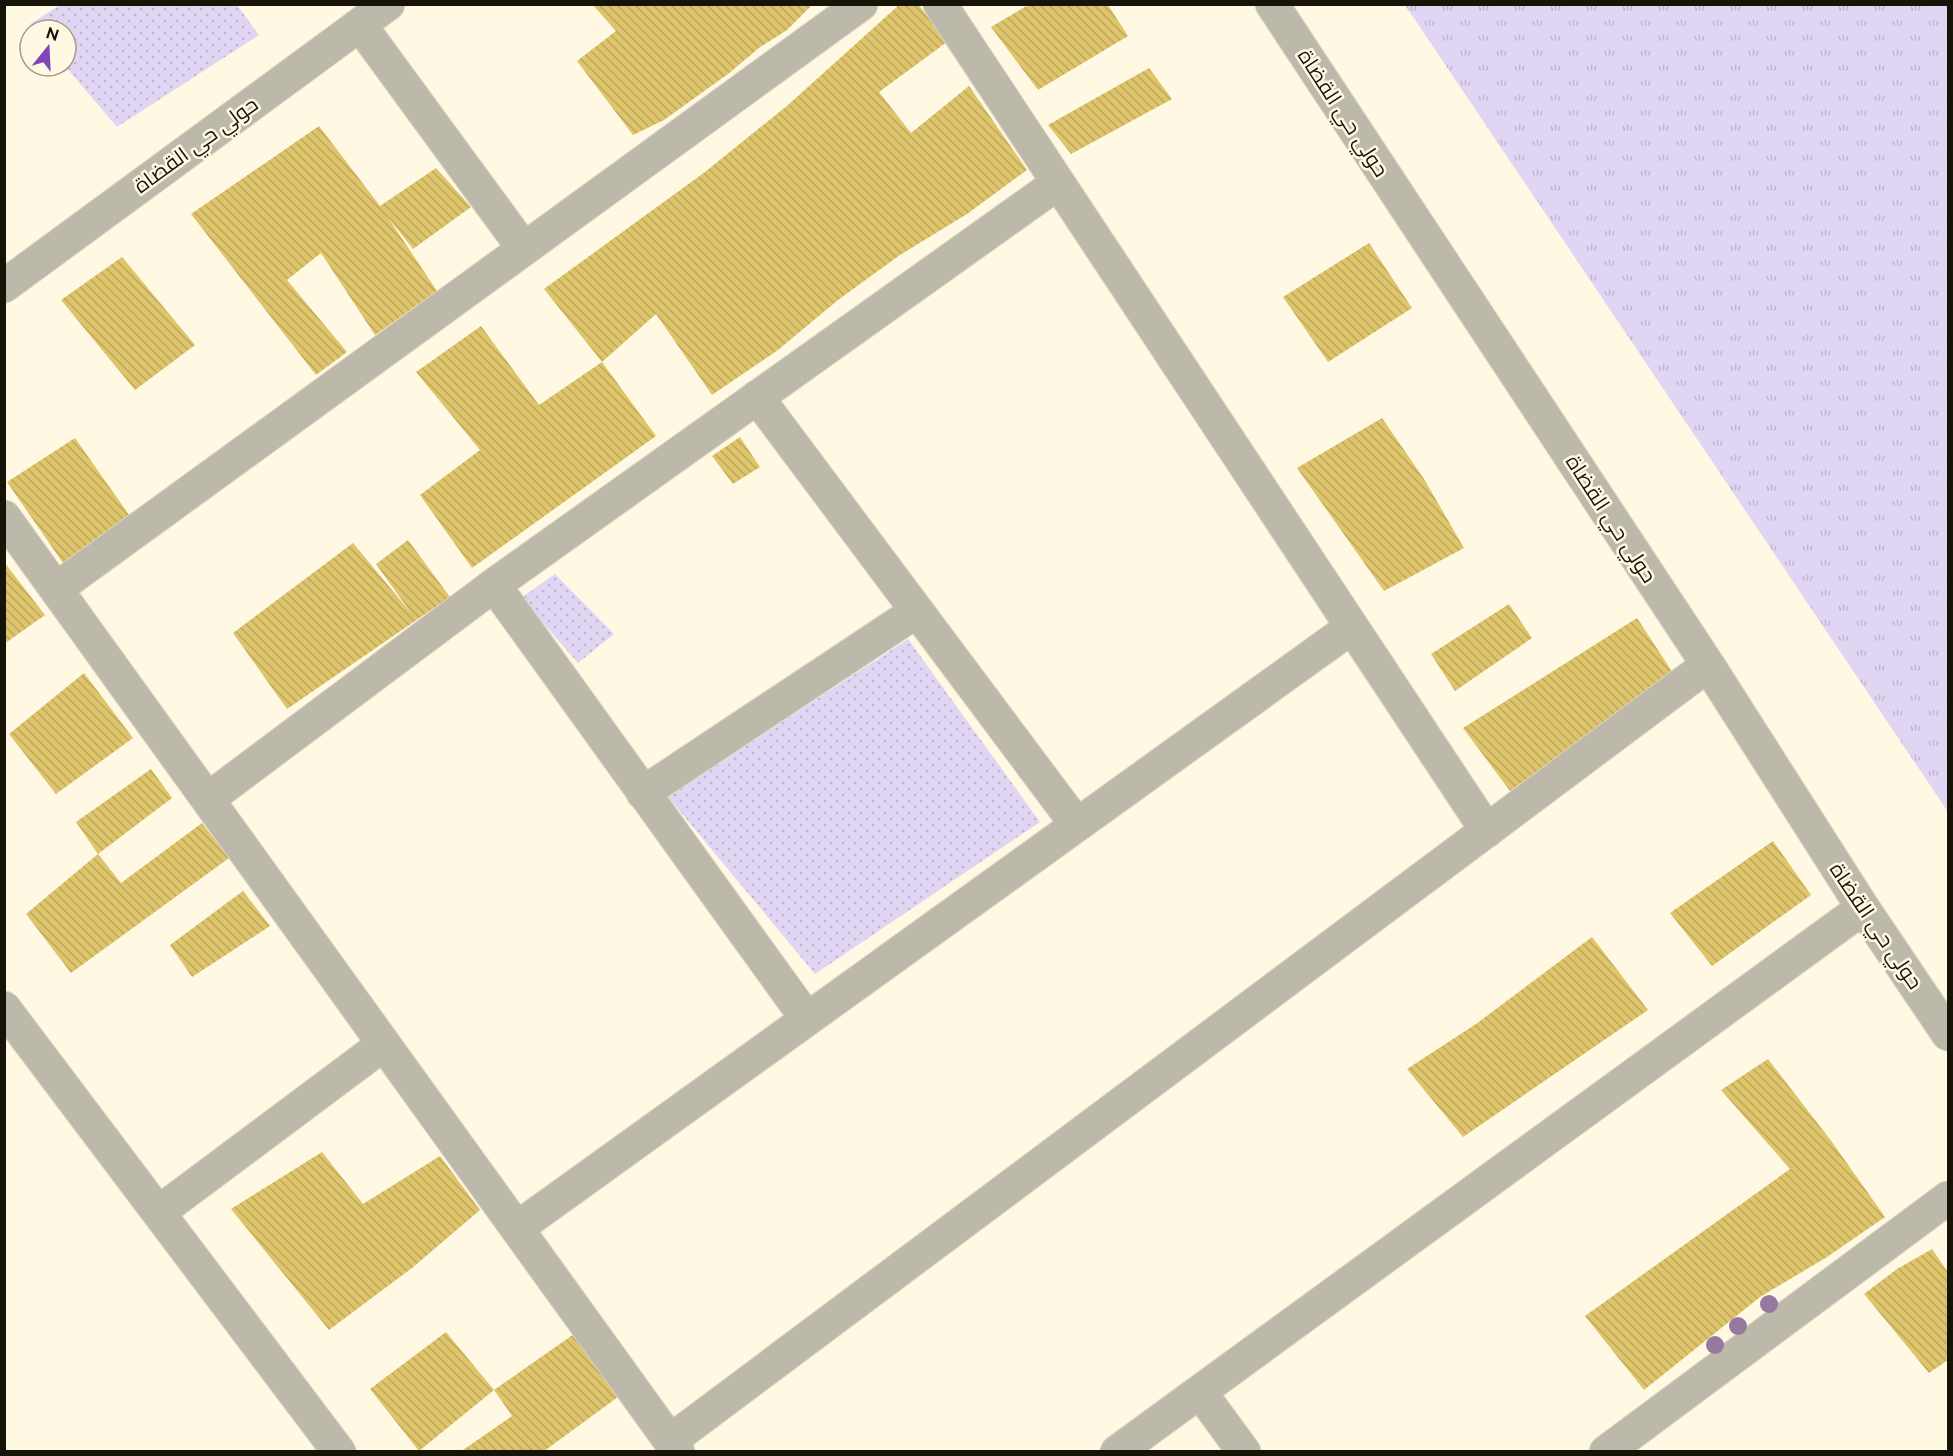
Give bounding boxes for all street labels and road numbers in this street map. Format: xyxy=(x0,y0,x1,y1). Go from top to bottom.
street label: حولي حي القضاة xyxy=(1289,44,1394,184)
street label: حولي حي القضاة xyxy=(129,91,265,201)
street label: حولي حي القضاة xyxy=(1557,450,1662,590)
street label: حولي حي القضاة xyxy=(1822,858,1928,996)

